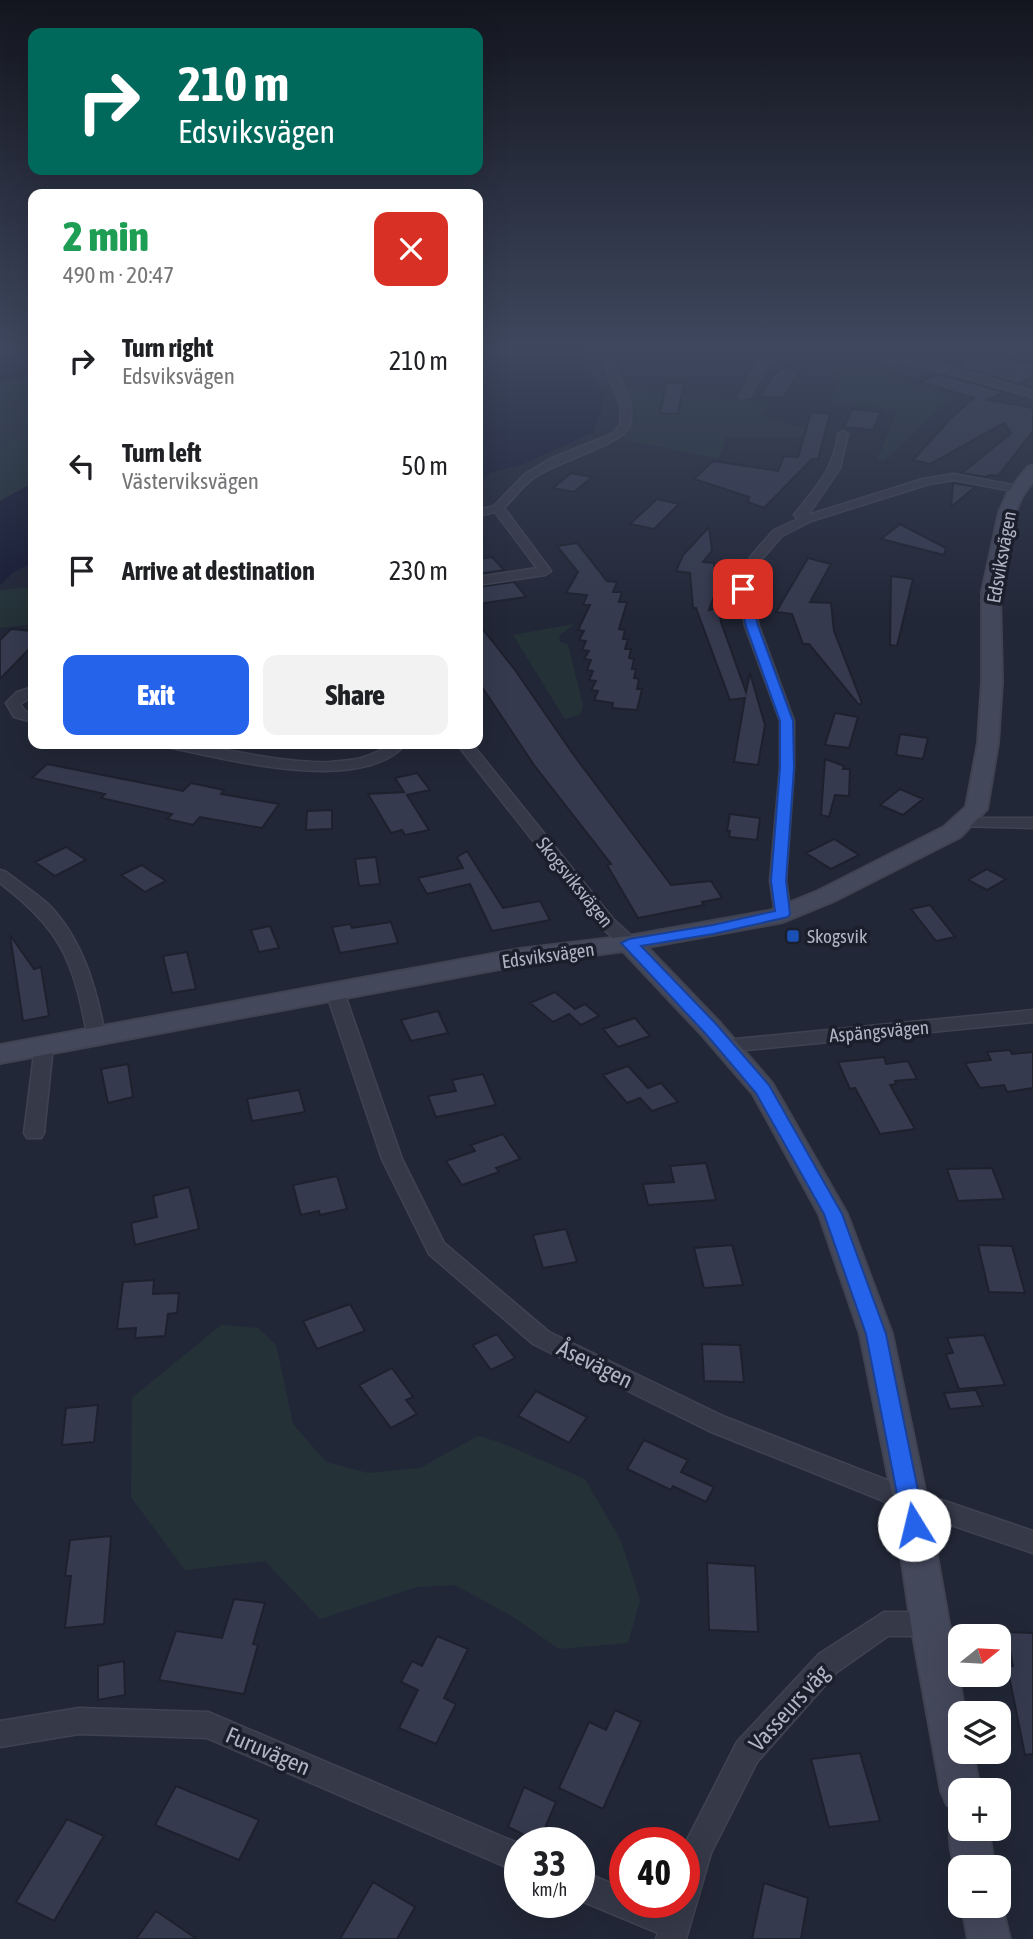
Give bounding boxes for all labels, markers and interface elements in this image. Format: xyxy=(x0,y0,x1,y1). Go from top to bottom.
text: 210 m xyxy=(178,55,289,111)
icon: right xyxy=(63,56,154,147)
text: Edsviksvägen xyxy=(178,113,335,150)
text: 2 min xyxy=(63,212,149,260)
button: close xyxy=(374,212,448,286)
text: 490 m · 20:47 xyxy=(63,262,174,288)
text: Turn right xyxy=(122,333,213,363)
icon: right xyxy=(63,342,101,380)
text: 210 m xyxy=(389,346,448,376)
text: Edsviksvägen xyxy=(122,363,235,389)
text: Turn left xyxy=(122,438,202,468)
icon: left xyxy=(63,447,101,485)
text: 50 m xyxy=(401,451,448,481)
text: Västerviksvägen xyxy=(122,468,259,494)
street label: Edsviksvägen xyxy=(982,509,1020,605)
icon: arrive xyxy=(63,552,101,590)
text: Arrive at destination xyxy=(122,556,315,586)
text: 230 m xyxy=(389,556,448,586)
pin xyxy=(713,559,773,619)
icon: arrive xyxy=(724,570,762,608)
button: Exit xyxy=(63,655,249,735)
button: Share xyxy=(263,655,448,735)
street label: Skogsviksvägen xyxy=(532,833,618,931)
place label: Skogsvik xyxy=(807,925,868,947)
marker: Skogsvik xyxy=(785,928,801,944)
street label: Edsviksvägen xyxy=(500,938,596,972)
street label: Aspängsvägen xyxy=(828,1016,930,1046)
street label: Åsevägen xyxy=(553,1335,637,1393)
position arrow xyxy=(877,1488,951,1562)
north arrow xyxy=(948,1624,1012,1687)
map controls xyxy=(948,1624,1011,1918)
street label: Vasseurs väg xyxy=(744,1659,835,1756)
button: layers xyxy=(948,1701,1011,1764)
street label: Furuvägen xyxy=(222,1722,314,1780)
button: + xyxy=(948,1778,1011,1841)
speed limit sign: 40 xyxy=(609,1827,700,1918)
text: 33 xyxy=(533,1843,566,1883)
button: − xyxy=(948,1855,1011,1918)
text: km/h xyxy=(532,1879,567,1900)

